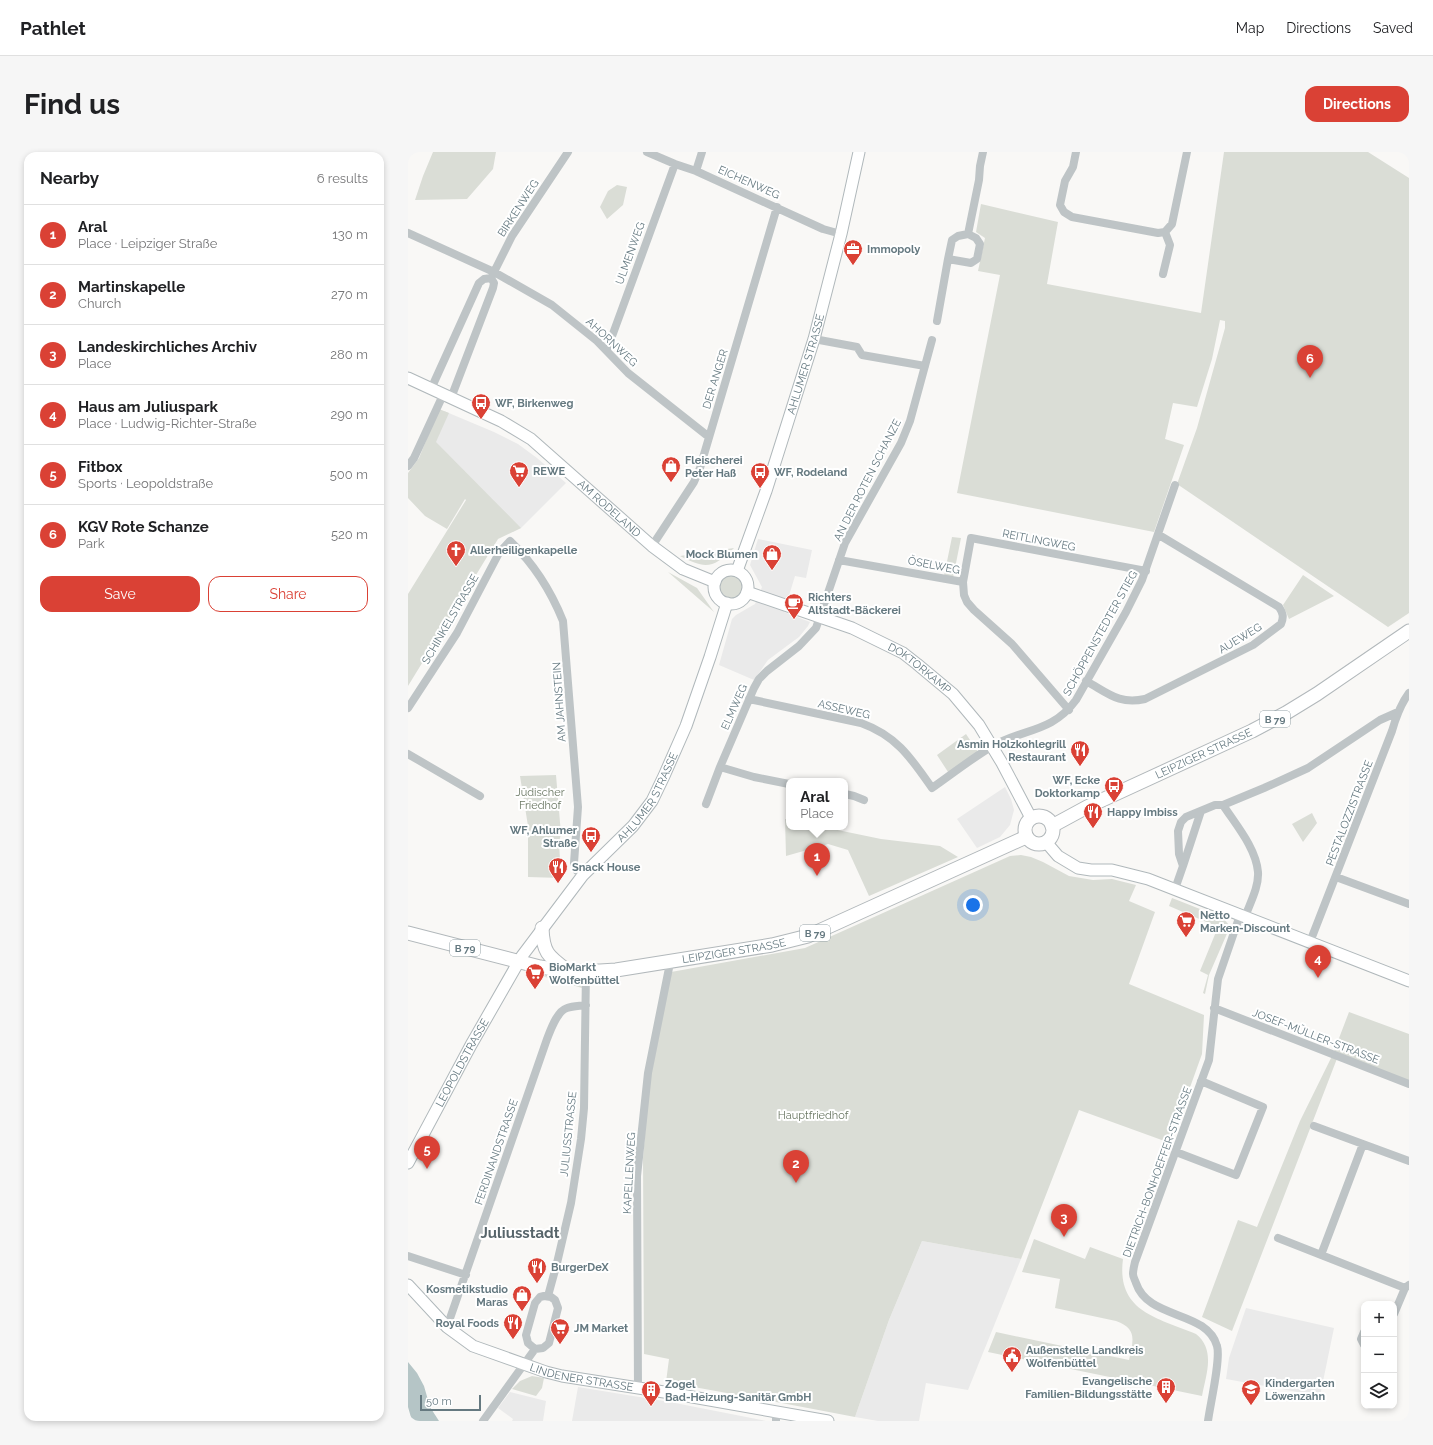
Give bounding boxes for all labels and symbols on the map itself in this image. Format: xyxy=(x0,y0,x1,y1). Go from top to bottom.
street label: EICHENWEG xyxy=(716,163,782,202)
street label: BIRKENWEG xyxy=(495,177,542,239)
street label: ULMENWEG xyxy=(613,220,648,286)
office icon: Immopoly xyxy=(842,238,864,266)
place label: Immopoly xyxy=(867,243,920,256)
street label: AHLUMER STRASSE xyxy=(785,312,827,416)
street label: AHORNWEG xyxy=(583,315,640,370)
pin: 6 xyxy=(1297,345,1323,378)
street label: DER ANGER xyxy=(700,348,731,411)
bus stop icon: WF, Birkenweg xyxy=(470,392,492,420)
place label: WF, Birkenweg xyxy=(495,397,573,410)
street label: AN DER ROTEN SCHANZE xyxy=(831,417,904,543)
place label: Fleischerei Peter Haß xyxy=(685,454,743,480)
shop icon: Fleischerei Peter Haß xyxy=(660,455,682,483)
supermarket icon: REWE xyxy=(508,460,530,488)
bus stop icon: WF, Rodeland xyxy=(749,461,771,489)
place label: REWE xyxy=(533,465,566,478)
place label: WF, Rodeland xyxy=(774,466,847,479)
street label: AM RODELAND xyxy=(575,477,643,540)
street label: REITLINGWEG xyxy=(1001,527,1077,554)
church icon: Allerheiligenkapelle xyxy=(445,539,467,567)
shop icon: Mock Blumen xyxy=(761,543,783,571)
place label: Allerheiligenkapelle xyxy=(470,544,578,557)
place label: Mock Blumen xyxy=(686,548,758,561)
street label: ÖSELWEG xyxy=(907,554,961,577)
street label: SCHÖPPENSTEDTER STIEG xyxy=(1061,568,1140,698)
street label: SCHINKELSTRASSE xyxy=(419,572,482,667)
place label: Richters Altstadt-Bäckerei xyxy=(808,591,901,617)
cafe icon: Richters Altstadt-Bäckerei xyxy=(783,592,805,620)
street label: AUEWEG xyxy=(1216,620,1264,656)
street label: DOKTORKAMP xyxy=(886,641,954,697)
street label: AM JAHNSTEIN xyxy=(550,662,569,742)
street label: ELMWEG xyxy=(719,682,750,732)
street label: ASSEWEG xyxy=(816,697,871,722)
road number: B 79 xyxy=(1260,711,1290,727)
street label: LEIPZIGER STRASSE xyxy=(1153,726,1254,782)
place label: Asmin Holzkohlegrill Restaurant xyxy=(957,738,1067,764)
restaurant icon: Asmin Holzkohlegrill Restaurant xyxy=(1069,739,1091,767)
street label: AHLUMER STRASSE xyxy=(615,750,681,845)
street label: PESTALOZZISTRASSE xyxy=(1323,758,1376,868)
place label: WF, Ecke Doktorkamp xyxy=(1035,774,1100,800)
bus stop icon: WF, Ecke Doktorkamp xyxy=(1103,775,1125,803)
park label: Jüdischer Friedhof xyxy=(515,786,565,812)
restaurant icon: Happy Imbiss xyxy=(1082,801,1104,829)
place label: Happy Imbiss xyxy=(1107,806,1178,819)
place label: WF, Ahlumer Straße xyxy=(510,824,578,850)
bus stop icon: WF, Ahlumer Straße xyxy=(580,825,602,853)
pin: 1 xyxy=(804,843,830,876)
restaurant icon: Snack House xyxy=(547,856,569,884)
place label: Snack House xyxy=(572,861,641,874)
your location xyxy=(963,895,983,915)
place label: Netto Marken-Discount xyxy=(1200,909,1291,935)
supermarket icon: Netto Marken-Discount xyxy=(1175,910,1197,938)
road number: B 79 xyxy=(800,925,830,941)
street label: LEIPZIGER STRASSE xyxy=(681,936,787,966)
road number: B 79 xyxy=(450,940,480,956)
pin: 4 xyxy=(1305,945,1331,978)
place label: BioMarkt Wolfenbüttel xyxy=(549,961,620,987)
supermarket icon: BioMarkt Wolfenbüttel xyxy=(524,962,546,990)
street label: JOSEF-MÜLLER-STRASSE xyxy=(1250,1006,1381,1067)
street label: LEOPOLDSTRASSE xyxy=(433,1016,492,1109)
street label: DIETRICH-BONHOEFFER-STRASSE xyxy=(1120,1085,1195,1259)
street label: JULIUSSTRASSE xyxy=(558,1091,579,1177)
street label: FERDINANDSTRASSE xyxy=(472,1097,521,1207)
park label: Hauptfriedhof xyxy=(778,1109,849,1122)
street label: KAPELLENWEG xyxy=(621,1132,638,1214)
pin: 5 xyxy=(414,1136,440,1169)
pin: 2 xyxy=(783,1150,809,1183)
pin: 3 xyxy=(1051,1204,1077,1237)
district label: Juliusstadt xyxy=(481,1224,560,1242)
restaurant icon: BurgerDeX xyxy=(526,1256,548,1284)
place label: BurgerDeX xyxy=(551,1261,609,1274)
place label: Kosmetikstudio Maras xyxy=(426,1283,509,1309)
shop icon: Kosmetikstudio Maras xyxy=(511,1284,533,1312)
restaurant icon: Royal Foods xyxy=(502,1312,524,1340)
place label: Royal Foods xyxy=(436,1317,500,1330)
supermarket icon: JM Market xyxy=(549,1317,571,1345)
place label: JM Market xyxy=(574,1322,629,1335)
place label: Außenstelle Landkreis Wolfenbüttel xyxy=(1026,1344,1144,1370)
public building icon: Außenstelle Landkreis Wolfenbüttel xyxy=(1001,1345,1023,1373)
street label: LINDENER STRASSE xyxy=(528,1361,635,1394)
place label: Evangelische Familien-Bildungsstätte xyxy=(1025,1375,1152,1401)
building icon: Evangelische Familien-Bildungsstätte xyxy=(1155,1376,1177,1404)
place label: Kindergarten Löwenzahn xyxy=(1265,1377,1335,1403)
place label: Zogel Bad-Heizung-Sanitär GmbH xyxy=(665,1378,811,1404)
school or university icon: Kindergarten Löwenzahn xyxy=(1240,1378,1262,1406)
building icon: Zogel Bad-Heizung-Sanitär GmbH xyxy=(640,1379,662,1407)
scale bar xyxy=(420,1393,481,1412)

